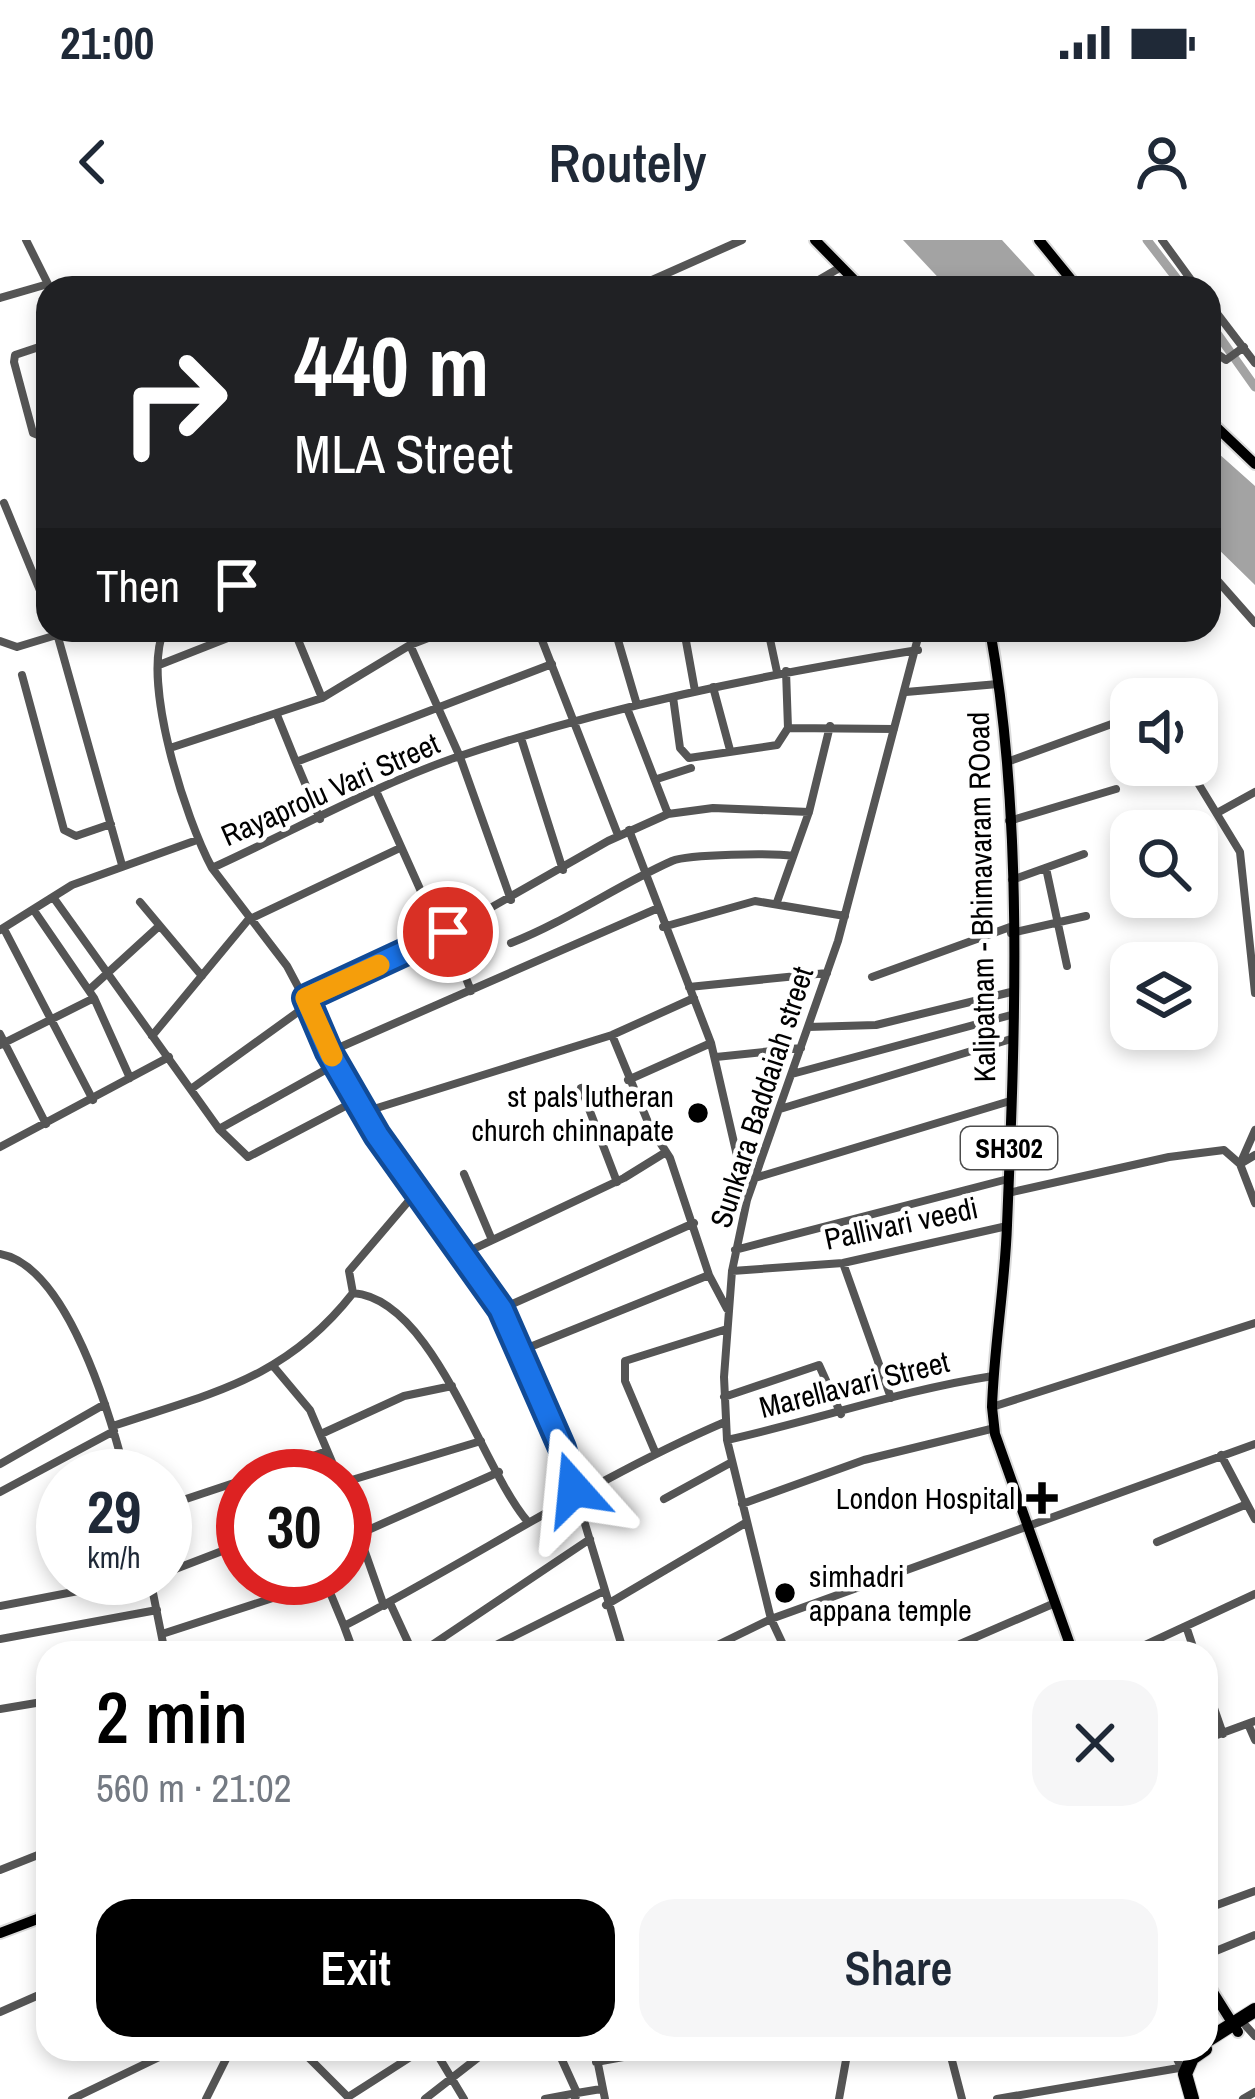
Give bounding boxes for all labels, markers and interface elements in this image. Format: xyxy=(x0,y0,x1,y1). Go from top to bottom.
text: 21:00 xyxy=(60,12,154,73)
text: Routely xyxy=(548,126,707,199)
icon: back xyxy=(60,129,126,195)
icon: person xyxy=(1129,129,1195,195)
text: 440 m xyxy=(294,309,489,422)
icon: right xyxy=(96,324,252,480)
text: MLA Street xyxy=(294,417,513,490)
icon: arrive xyxy=(204,552,270,618)
text: Then xyxy=(96,555,180,616)
map controls xyxy=(1110,678,1218,1050)
button: sound xyxy=(1110,678,1218,786)
street label: Kalipatnam - Bhimavaram ROoad xyxy=(958,711,1004,1083)
street label: Rayaprolu Vari Street xyxy=(215,723,446,855)
button: search xyxy=(1110,810,1218,918)
pin xyxy=(397,881,499,983)
icon: arrive xyxy=(415,899,481,965)
button: layers xyxy=(1110,942,1218,1050)
street label: Sunkara Baddaiah street xyxy=(700,961,822,1233)
place label: st pals lutheran church chinnapate xyxy=(472,1076,674,1150)
marker: st pals lutheran church chinnapate xyxy=(685,1100,711,1126)
road number: SH302 xyxy=(961,1127,1057,1169)
street label: Pallivari veedi xyxy=(821,1187,981,1259)
street label: Marellavari Street xyxy=(755,1341,953,1427)
position arrow xyxy=(511,1426,637,1552)
speed limit sign: 30 xyxy=(216,1449,372,1605)
text: 29 xyxy=(87,1471,141,1552)
place label: London Hospital xyxy=(836,1478,1015,1518)
marker: London Hospital xyxy=(1026,1482,1058,1514)
text: km/h xyxy=(87,1537,141,1577)
place label: simhadri appana temple xyxy=(809,1556,972,1630)
marker: simhadri appana temple xyxy=(772,1580,798,1606)
text: 2 min xyxy=(96,1668,248,1765)
button: close xyxy=(1032,1680,1158,1806)
text: 560 m · 21:02 xyxy=(96,1762,292,1814)
button: Exit xyxy=(96,1899,615,2037)
button: Share xyxy=(639,1899,1158,2037)

